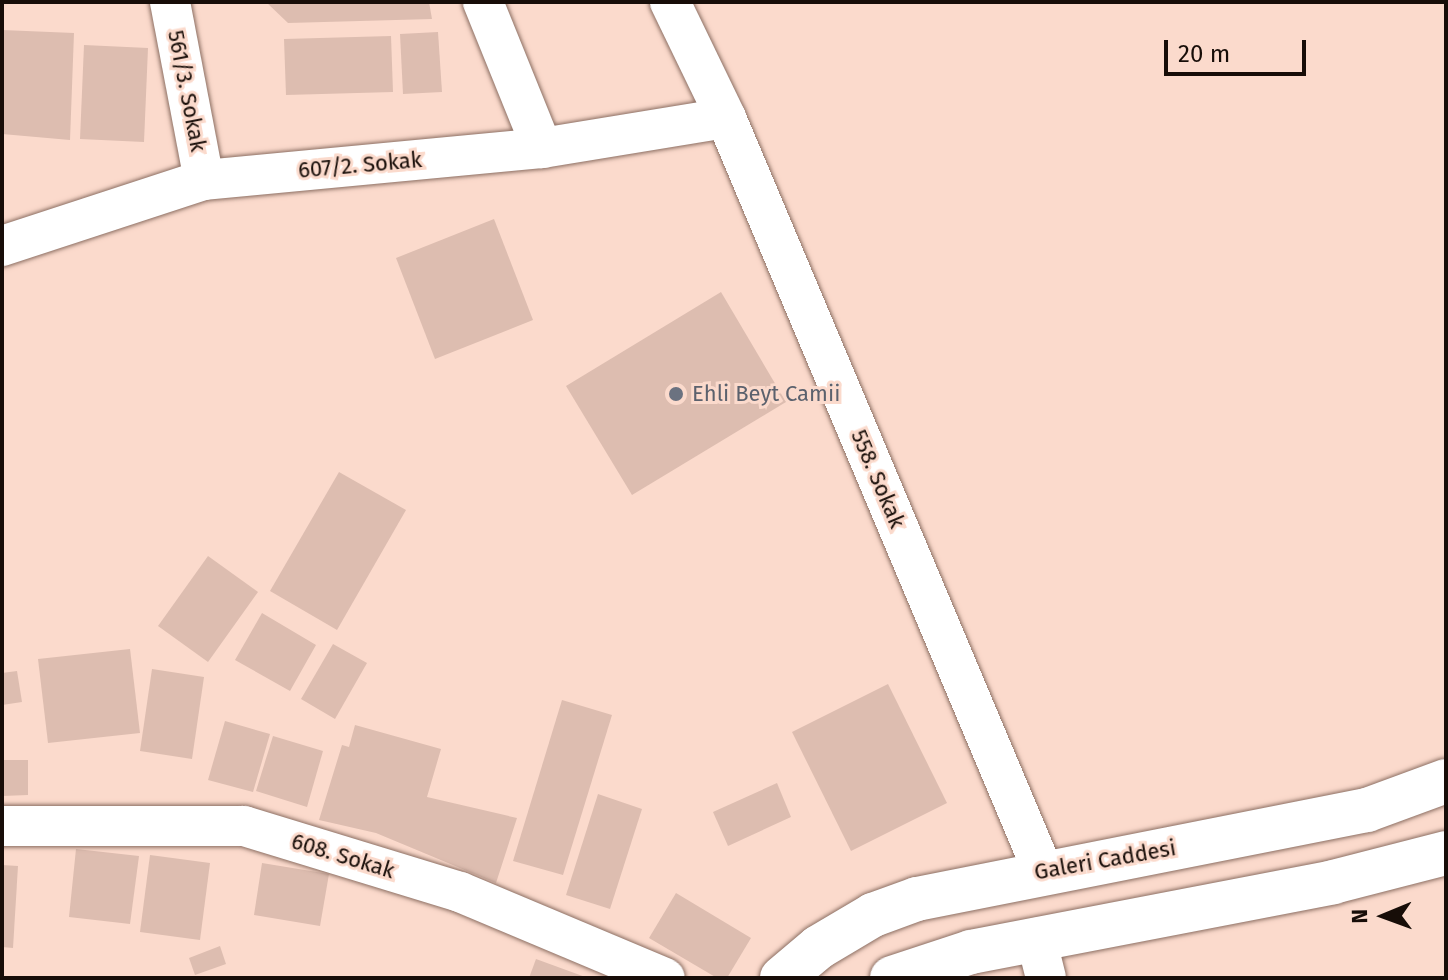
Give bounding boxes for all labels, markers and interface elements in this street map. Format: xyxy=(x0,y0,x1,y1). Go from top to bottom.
scale bar xyxy=(1168,24,1310,74)
street label: 561/3. Sokak xyxy=(162,28,212,154)
text: 20 m xyxy=(1178,40,1230,68)
street label: 607/2. Sokak xyxy=(297,146,423,184)
place label: Ehli Beyt Camii xyxy=(692,381,840,407)
marker: Ehli Beyt Camii xyxy=(667,385,685,403)
street label: 558. Sokak xyxy=(845,426,911,532)
street label: 608. Sokak xyxy=(288,828,398,884)
street label: Galeri Caddesi xyxy=(1032,835,1178,885)
north arrow xyxy=(1344,876,1424,956)
text: N xyxy=(1346,909,1373,924)

